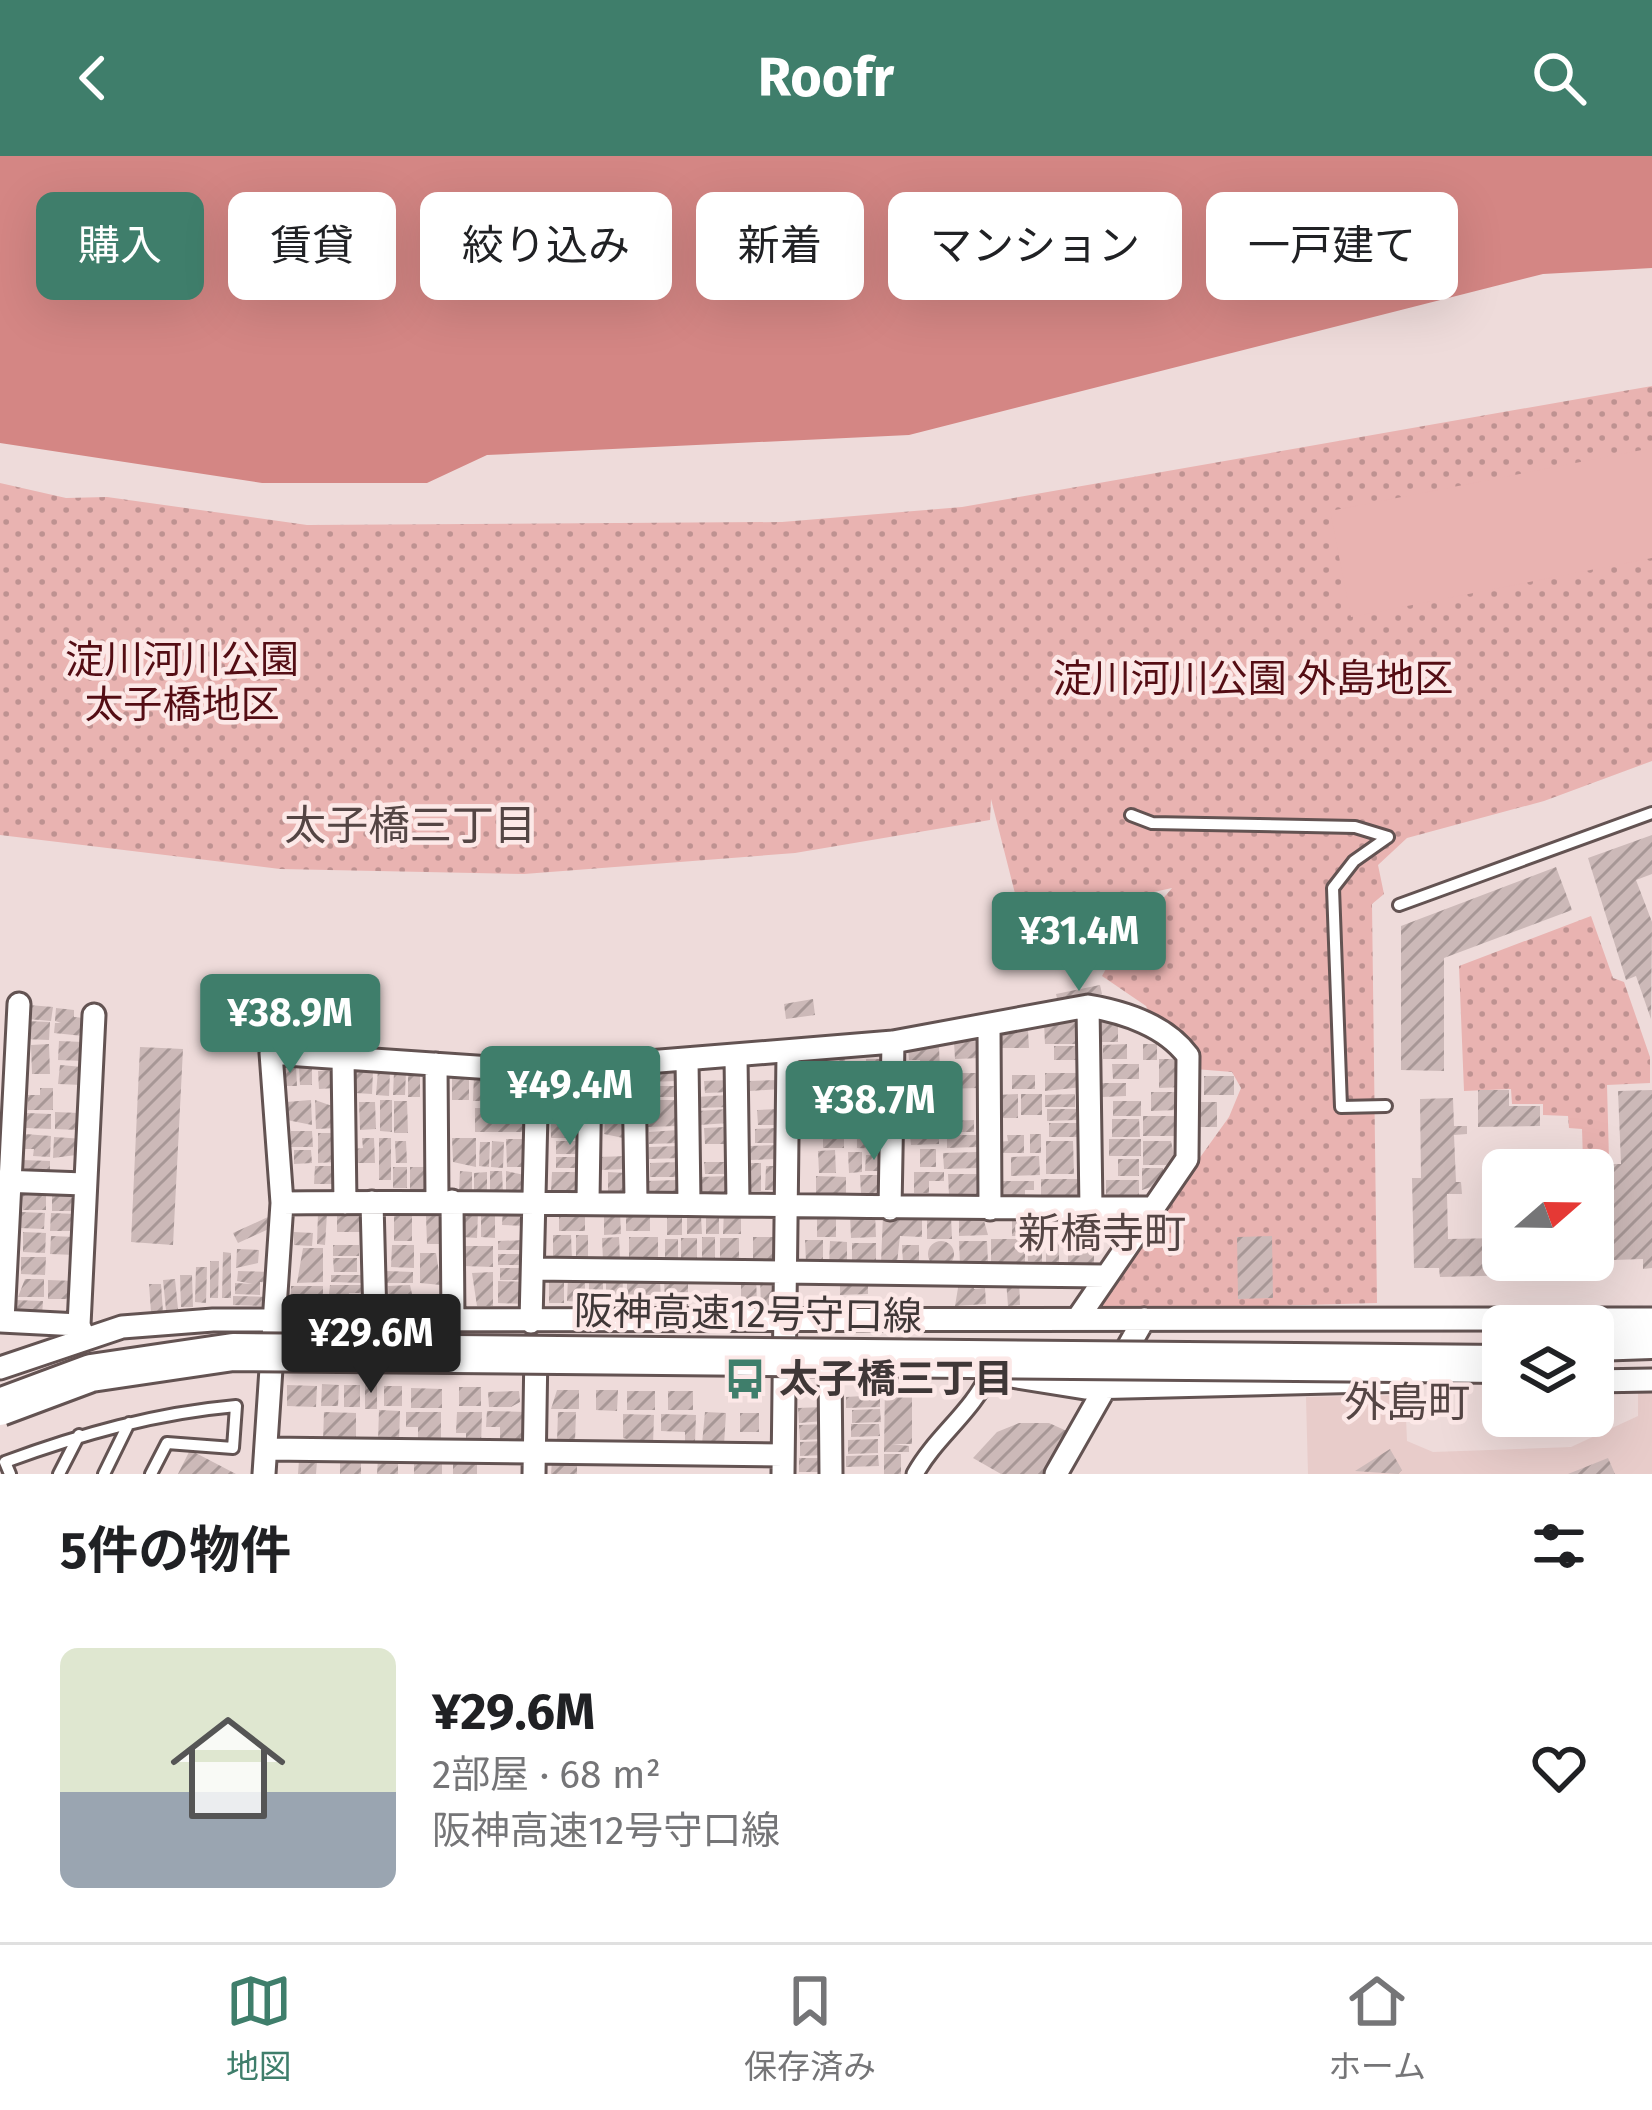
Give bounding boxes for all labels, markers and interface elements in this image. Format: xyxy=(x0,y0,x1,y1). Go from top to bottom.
icon: back xyxy=(60,45,126,111)
icon: search xyxy=(1526,45,1592,111)
text: Roofr xyxy=(758,46,894,110)
chip: 購入 xyxy=(36,192,204,300)
chip: 賃貸 xyxy=(228,192,396,300)
chip: 絞り込み xyxy=(420,192,672,300)
chip: 新着 xyxy=(696,192,864,300)
chip: マンション xyxy=(888,192,1182,300)
chip: 一戸建て xyxy=(1206,192,1458,300)
park label: 淀川河川公園 太子橋地区 xyxy=(65,637,299,728)
park label: 淀川河川公園 外島地区 xyxy=(1053,656,1453,702)
district label: 太子橋三丁目 xyxy=(284,801,536,851)
pin: ¥31.4M xyxy=(981,892,1177,994)
text: ¥31.4M xyxy=(1019,908,1139,954)
pin: ¥38.9M xyxy=(192,974,388,1076)
text: ¥38.9M xyxy=(227,990,353,1036)
pin: ¥49.4M xyxy=(472,1046,668,1148)
pin: ¥38.7M xyxy=(776,1061,972,1163)
text: ¥49.4M xyxy=(507,1062,633,1108)
text: ¥38.7M xyxy=(813,1077,935,1123)
north arrow xyxy=(1482,1149,1614,1281)
map controls xyxy=(1482,1149,1614,1437)
district label: 新橋寺町 xyxy=(1018,1209,1186,1259)
street label: 阪神高速12号守口線 xyxy=(574,1288,922,1340)
pin: ¥29.6M xyxy=(273,1294,469,1396)
button: layers xyxy=(1482,1305,1614,1437)
text: ¥29.6M xyxy=(309,1310,433,1356)
bus stop icon: 太子橋三丁目 xyxy=(722,1356,768,1402)
place label: 太子橋三丁目 xyxy=(779,1356,1013,1402)
district label: 外島町 xyxy=(1344,1378,1470,1428)
icon: filters xyxy=(1526,1513,1592,1579)
text: 5件の物件 xyxy=(60,1520,291,1582)
text: ¥29.6M xyxy=(432,1681,595,1743)
icon: home xyxy=(156,1696,300,1840)
icon: heart xyxy=(1526,1735,1592,1801)
text: 2部屋 · 68 m² xyxy=(432,1752,661,1798)
text: 阪神高速12号守口線 xyxy=(432,1808,780,1854)
tab: 地図 xyxy=(226,1968,292,2088)
tab: 保存済み xyxy=(744,1968,876,2088)
tab: ホーム xyxy=(1328,1968,1426,2088)

